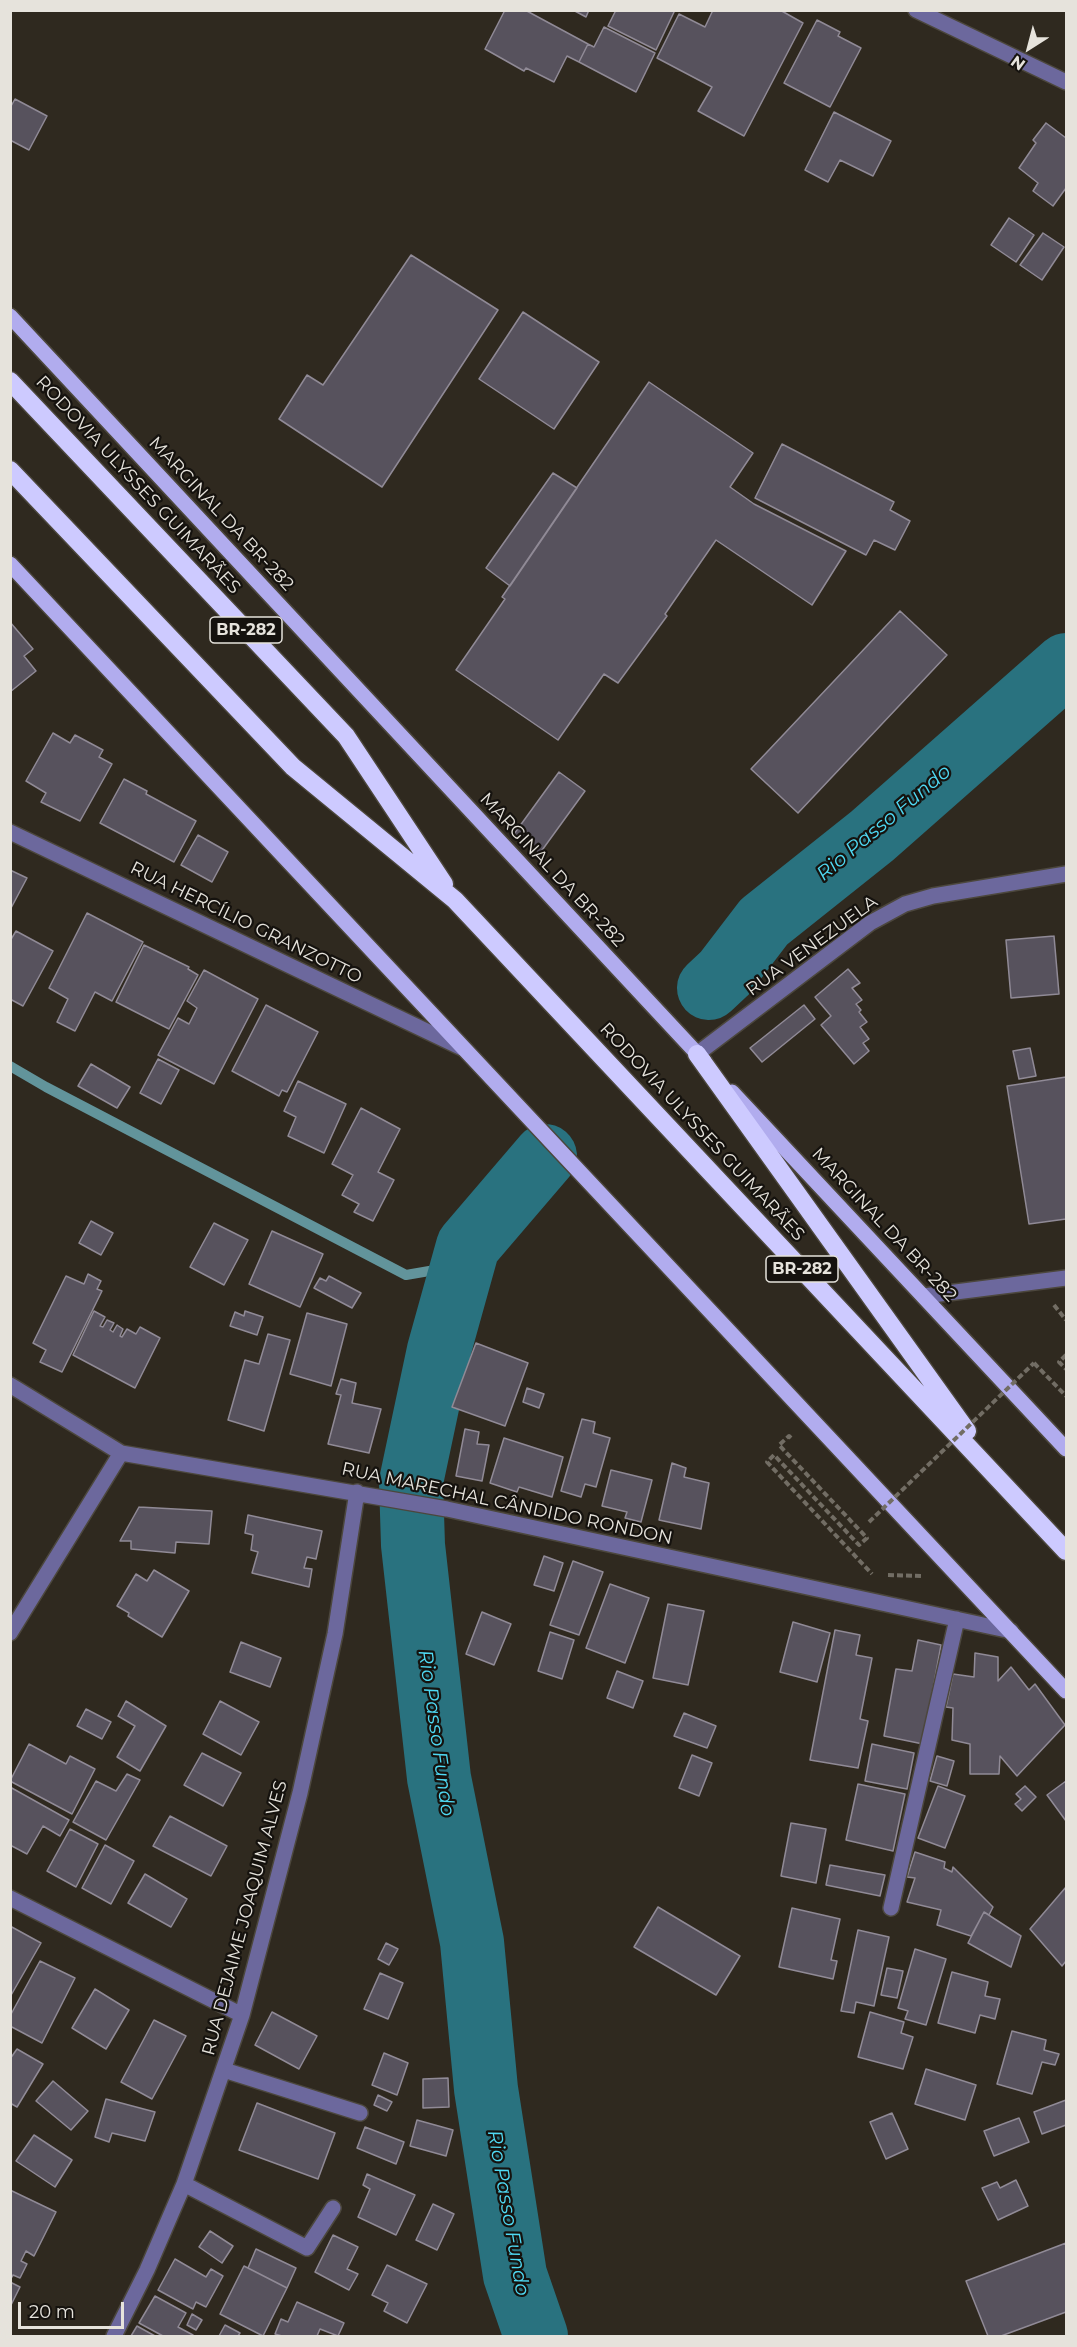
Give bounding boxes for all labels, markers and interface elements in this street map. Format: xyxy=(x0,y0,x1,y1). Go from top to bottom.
north arrow xyxy=(999,18,1059,78)
text: N xyxy=(1007,51,1029,74)
street label: RODOVIA ULYSSES GUIMARÃES xyxy=(31,371,245,599)
street label: MARGINAL DA BR-282 xyxy=(144,432,298,596)
road number: BR-282 xyxy=(210,617,282,643)
water label: Rio Passo Fundo xyxy=(812,760,956,886)
street label: MARGINAL DA BR-282 xyxy=(475,788,629,952)
street label: RUA HERCÍLIO GRANZOTTO xyxy=(127,857,365,989)
street label: RUA VENEZUELA xyxy=(742,891,882,1001)
street label: RODOVIA ULYSSES GUIMARÃES xyxy=(595,1018,809,1246)
street label: MARGINAL DA BR-282 xyxy=(807,1143,961,1307)
road number: BR-282 xyxy=(766,1256,838,1282)
street label: RUA MARECHAL CÂNDIDO RONDON xyxy=(340,1458,674,1550)
water label: Rio Passo Fundo xyxy=(412,1648,460,1818)
street label: RUA DEJAIME JOAQUIM ALVES xyxy=(198,1778,292,2058)
water label: Rio Passo Fundo xyxy=(482,2128,534,2298)
scale bar xyxy=(21,2290,128,2328)
text: 20 m xyxy=(29,2301,75,2323)

